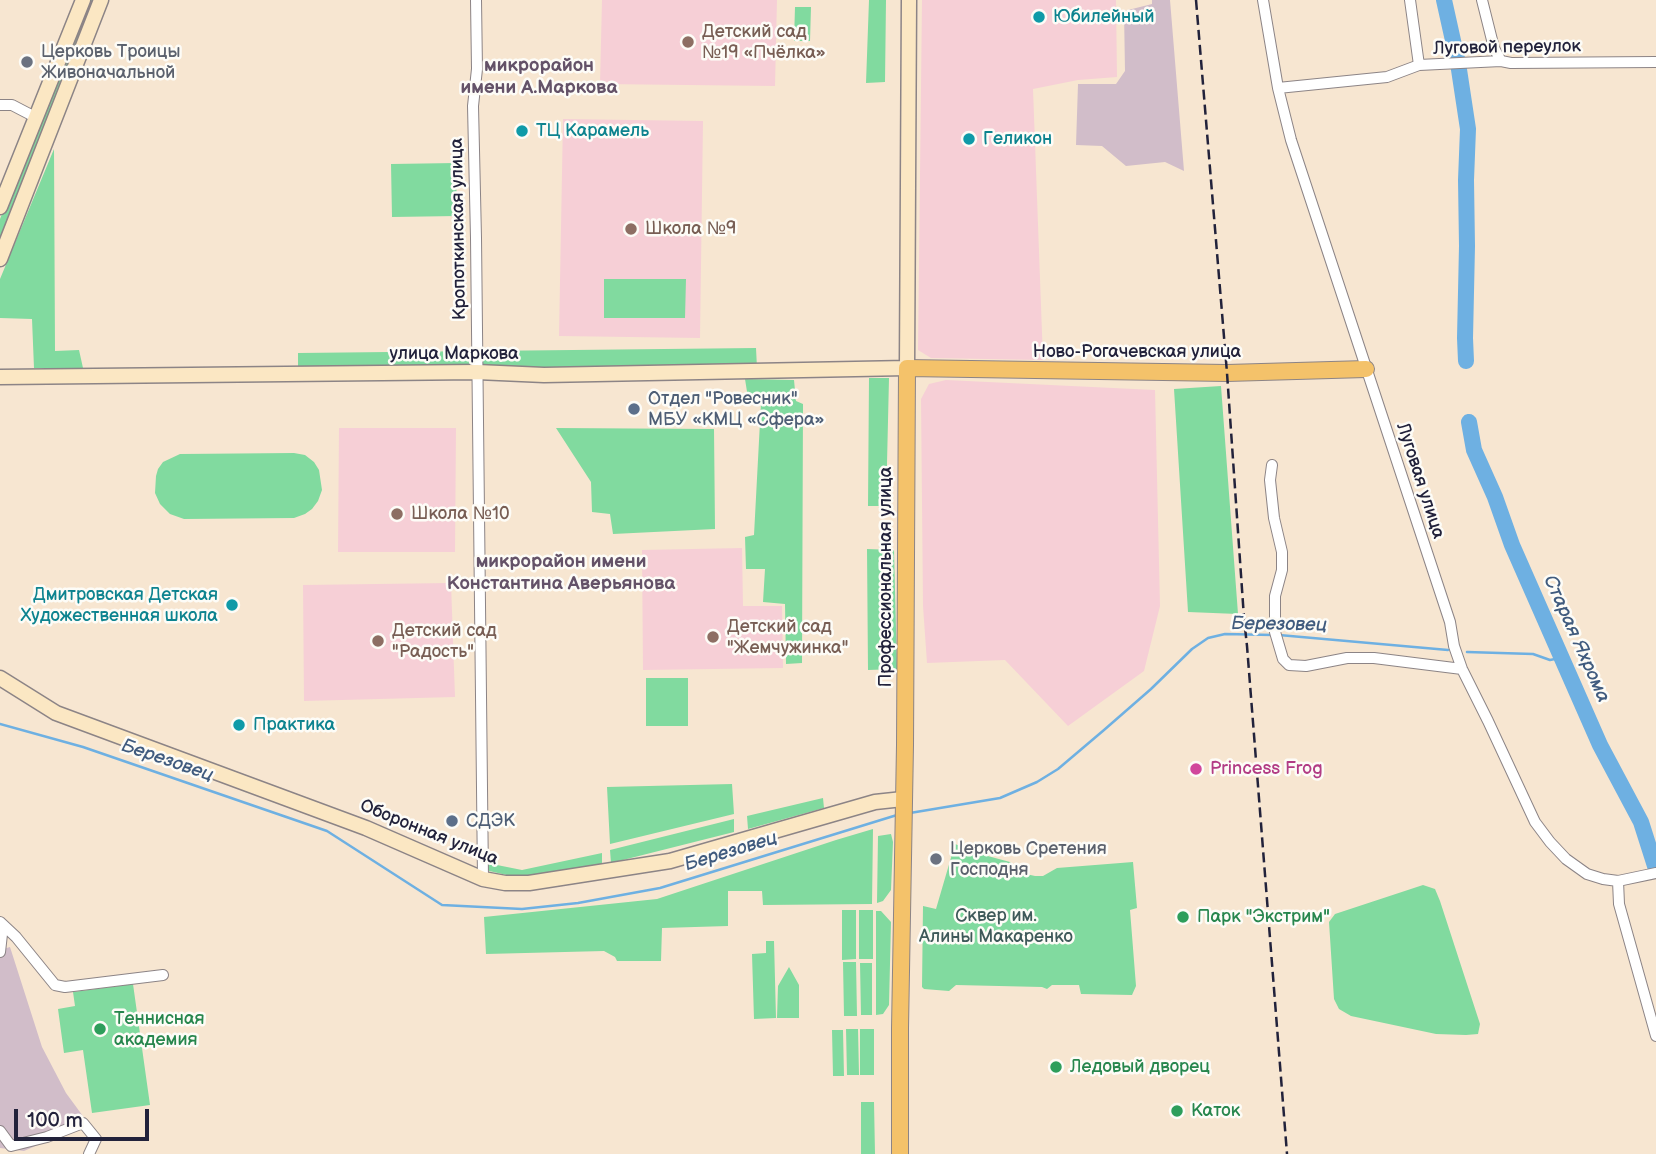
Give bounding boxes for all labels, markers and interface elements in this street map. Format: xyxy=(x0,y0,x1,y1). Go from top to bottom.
place label: Юбилейный xyxy=(1053,6,1155,28)
marker: Юбилейный xyxy=(1031,9,1047,25)
place label: Детский сад №19 «Пчёлка» xyxy=(702,21,826,64)
marker: Детский сад №19 «Пчёлка» xyxy=(680,34,696,50)
street label: Луговой переулок xyxy=(1433,36,1581,60)
place label: Церковь Троицы Живоначальной xyxy=(41,41,180,84)
marker: Церковь Троицы Живоначальной xyxy=(19,54,35,70)
district label: микрорайон имени А.Маркова xyxy=(460,55,618,99)
place label: ТЦ Карамель xyxy=(536,120,649,142)
marker: ТЦ Карамель xyxy=(514,123,530,139)
place label: Геликон xyxy=(983,128,1052,150)
marker: Геликон xyxy=(961,131,977,147)
street label: Кропоткинская улица xyxy=(447,138,471,320)
place label: Школа №9 xyxy=(645,218,736,240)
marker: Школа №9 xyxy=(623,221,639,237)
street label: Ново-Рогачевская улица xyxy=(1033,341,1241,363)
street label: улица Маркова xyxy=(389,343,519,365)
place label: Отдел "Ровесник" МБУ «КМЦ «Сфера» xyxy=(648,388,825,430)
marker: Отдел "Ровесник" МБУ «КМЦ «Сфера» xyxy=(626,401,642,417)
street label: Луговая улица xyxy=(1391,420,1449,542)
street label: Профессиональная улица xyxy=(875,467,897,687)
place label: Школа №10 xyxy=(411,503,509,525)
marker: Школа №10 xyxy=(389,506,405,522)
district label: микрорайон имени Константина Аверьянова xyxy=(447,551,675,595)
water label: Старая Яхрома xyxy=(1538,572,1614,706)
place label: Дмитровская Детская Художественная школа xyxy=(20,584,218,626)
marker: Дмитровская Детская Художественная школа xyxy=(224,597,240,613)
water label: Березовец xyxy=(1231,613,1327,637)
place label: Детский сад "Жемчужинка" xyxy=(727,616,848,658)
place label: Детский сад "Радость" xyxy=(392,620,497,662)
marker: Детский сад "Жемчужинка" xyxy=(705,629,721,645)
marker: Детский сад "Радость" xyxy=(370,633,386,649)
place label: Практика xyxy=(253,714,335,736)
marker: Практика xyxy=(231,717,247,733)
water label: Березовец xyxy=(118,735,216,787)
place label: Princess Frog xyxy=(1210,758,1323,780)
marker: Princess Frog xyxy=(1188,761,1204,777)
street label: Оборонная улица xyxy=(357,795,501,871)
place label: СДЭК xyxy=(466,810,515,832)
marker: СДЭК xyxy=(444,813,460,829)
water label: Березовец xyxy=(682,827,780,877)
place label: Церковь Сретения Господня xyxy=(950,838,1107,880)
marker: Церковь Сретения Господня xyxy=(928,851,944,867)
park label: Сквер им. Алины Макаренко xyxy=(919,905,1073,948)
place label: Парк "Экстрим" xyxy=(1197,906,1330,928)
marker: Парк "Экстрим" xyxy=(1175,909,1191,925)
place label: Теннисная академия xyxy=(114,1008,205,1050)
marker: Теннисная академия xyxy=(92,1021,108,1037)
place label: Ледовый дворец xyxy=(1070,1056,1210,1078)
marker: Ледовый дворец xyxy=(1048,1059,1064,1075)
scale bar xyxy=(18,1094,152,1138)
place label: Каток xyxy=(1191,1100,1240,1122)
marker: Каток xyxy=(1169,1103,1185,1119)
text: 100 m xyxy=(27,1108,83,1133)

